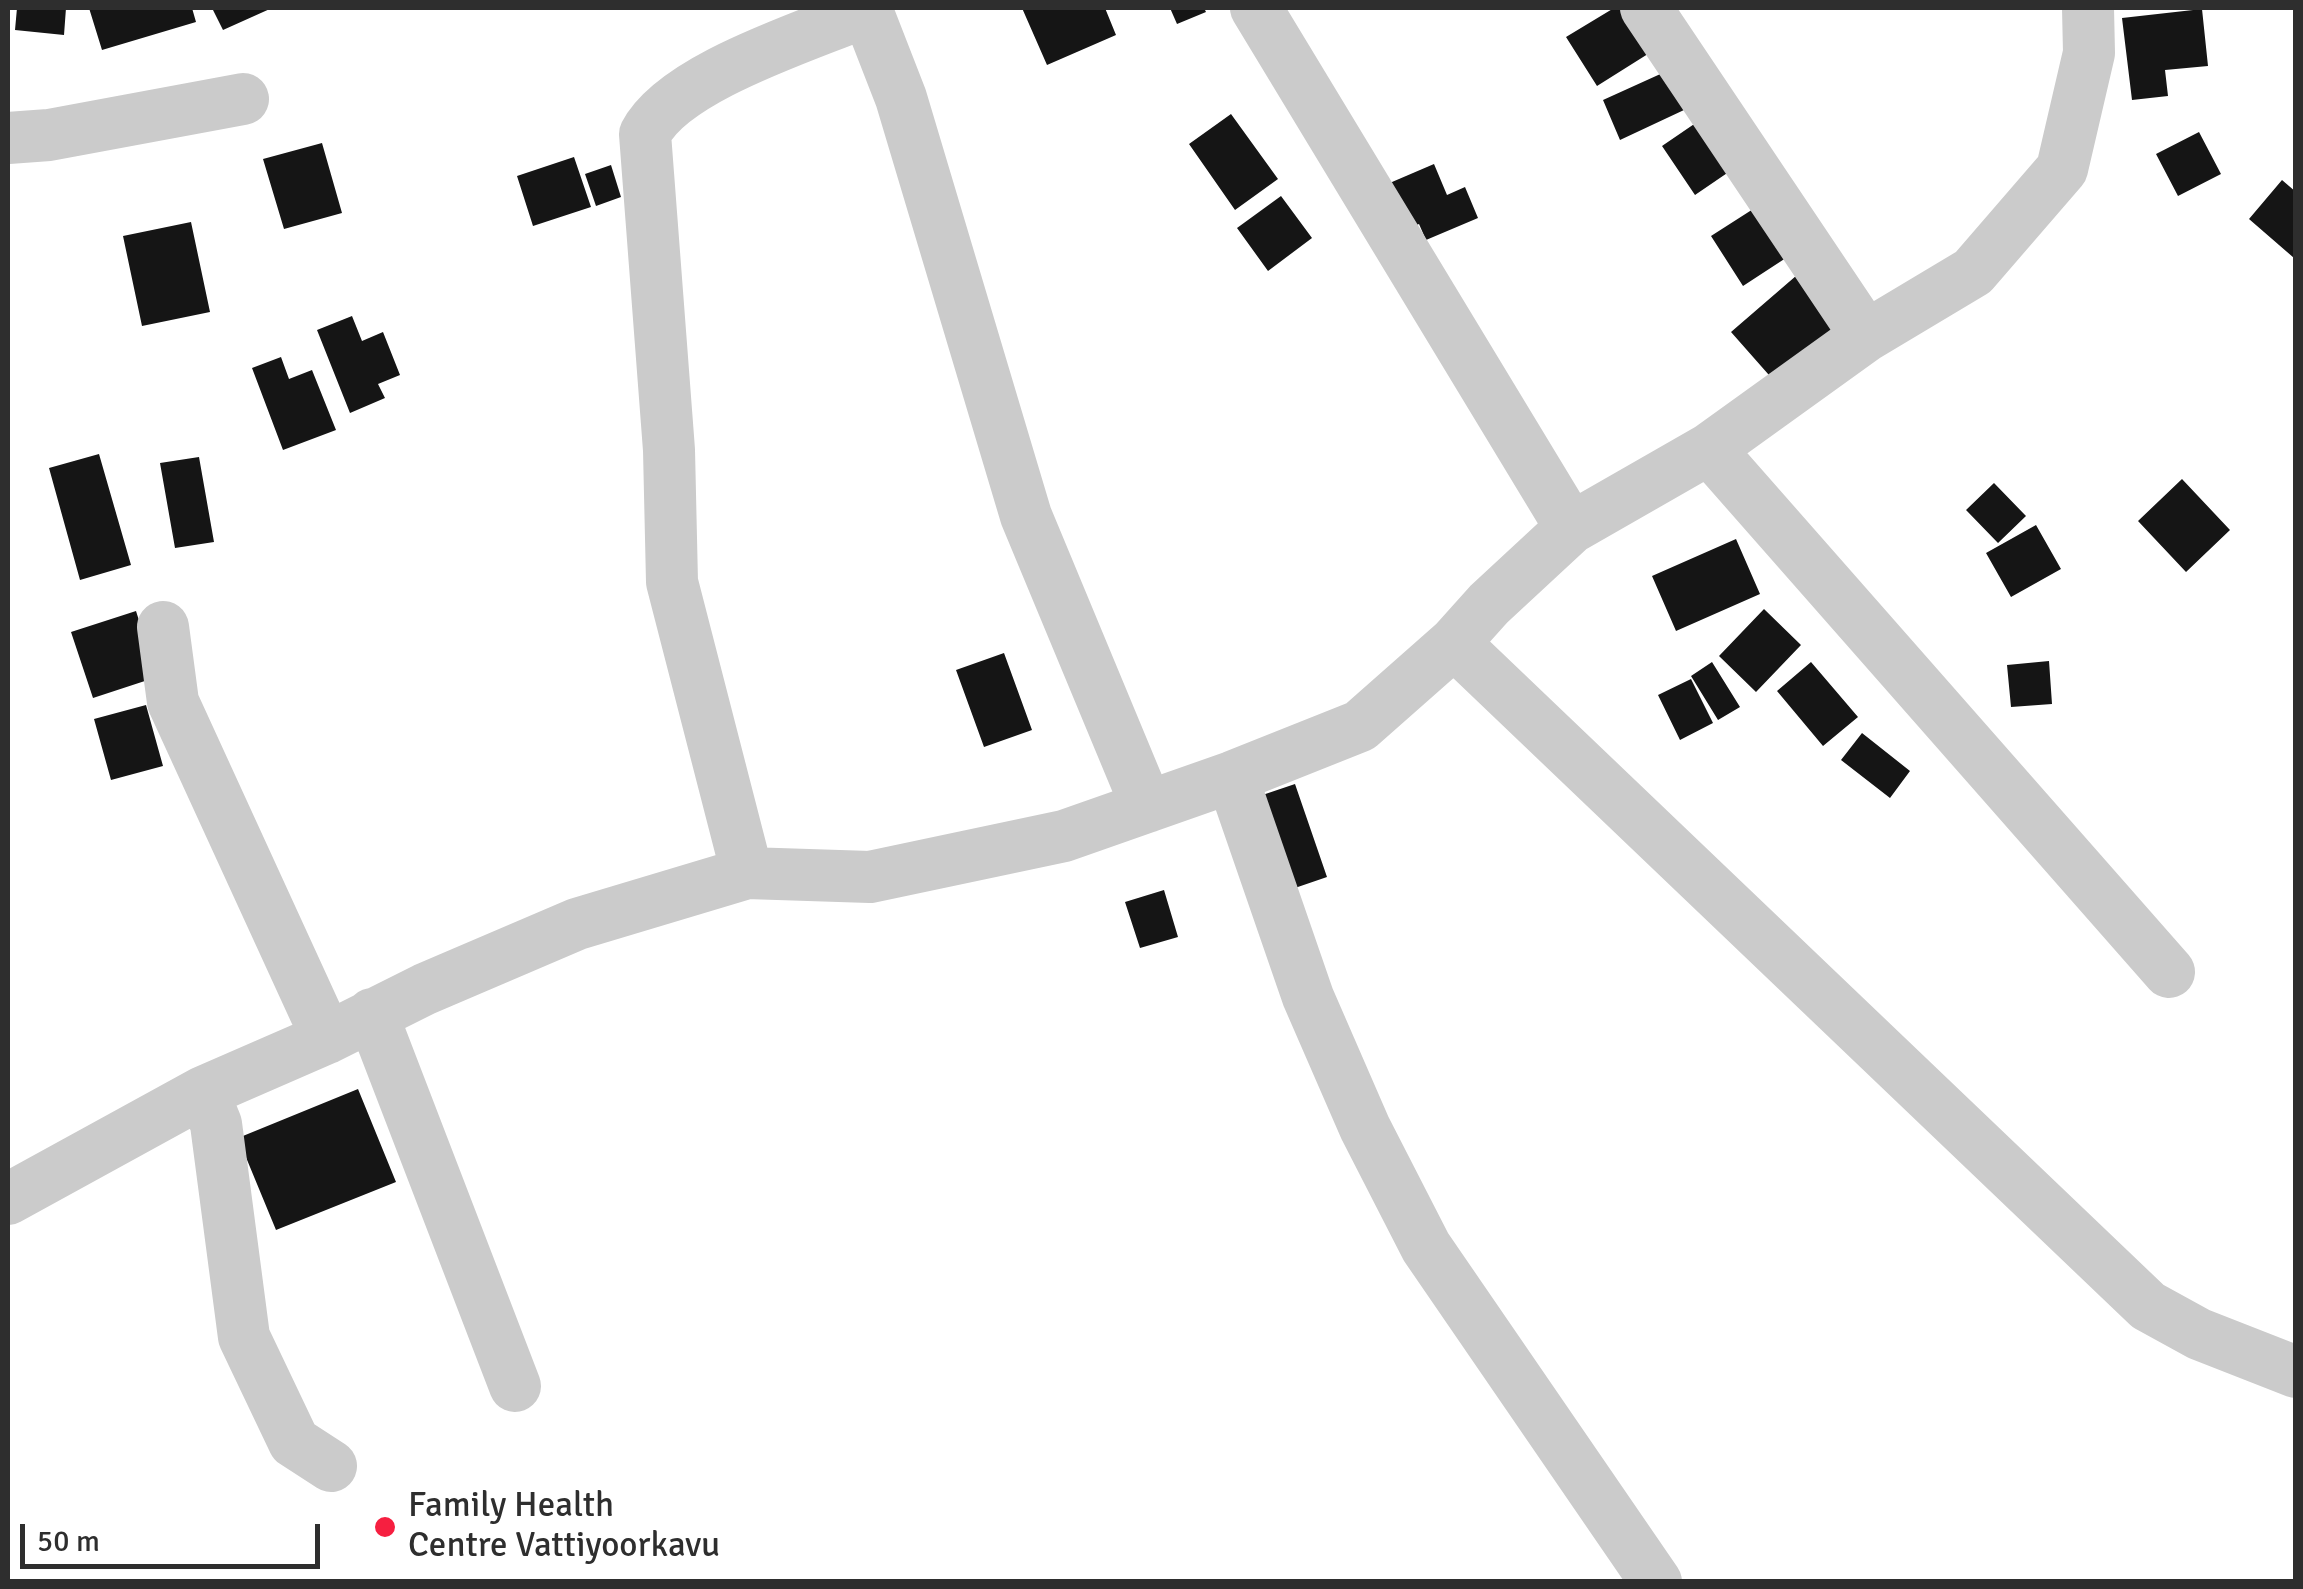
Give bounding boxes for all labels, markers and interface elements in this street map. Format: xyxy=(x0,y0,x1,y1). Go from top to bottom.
place label: Family Health Centre Vattiyoorkavu xyxy=(408,1486,720,1568)
scale bar xyxy=(25,1504,325,1566)
marker: Family Health Centre Vattiyoorkavu xyxy=(372,1514,398,1540)
text: 50 m xyxy=(37,1523,100,1560)

